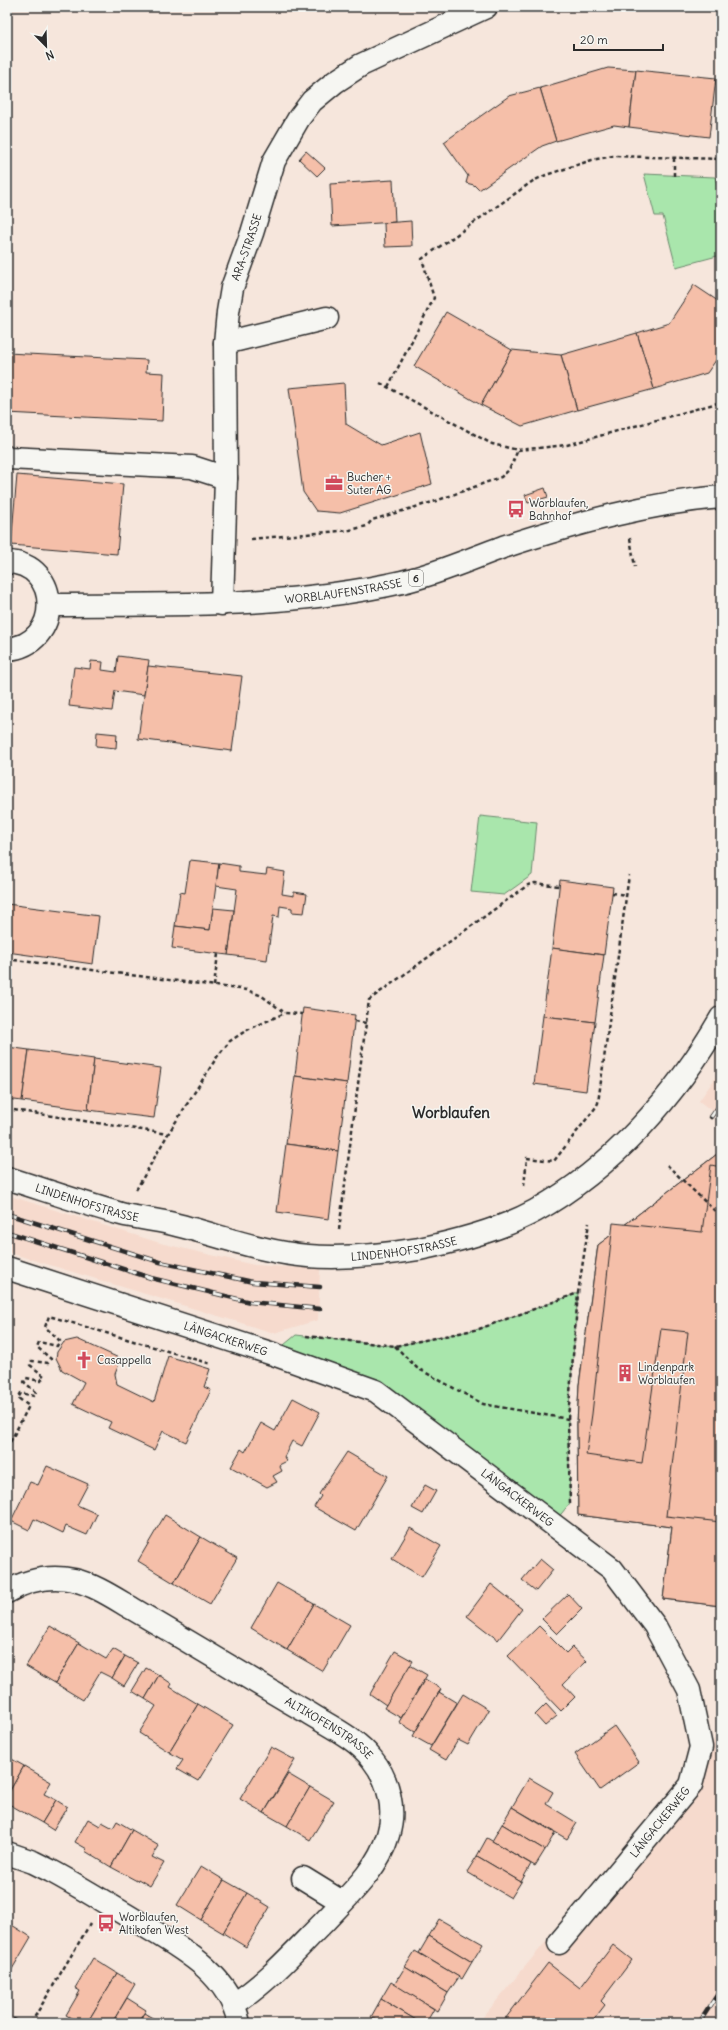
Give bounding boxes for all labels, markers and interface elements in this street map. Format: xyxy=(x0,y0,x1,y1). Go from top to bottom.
north arrow xyxy=(26,26,66,66)
scale bar xyxy=(574,26,663,52)
text: 20 m xyxy=(580,32,608,47)
text: N xyxy=(44,47,56,63)
street label: ARA-STRASSE xyxy=(228,212,265,283)
place label: Bucher + Suter AG xyxy=(347,470,392,497)
office icon: Bucher + Suter AG xyxy=(324,473,344,493)
place label: Worblaufen, Bahnhof xyxy=(529,496,588,523)
bus stop icon: Worblaufen, Bahnhof xyxy=(506,499,526,519)
road number: 6 xyxy=(409,570,423,586)
street label: WORBLAUFENSTRASSE xyxy=(284,575,403,606)
district label: Worblaufen xyxy=(412,1103,490,1122)
street label: LINDENHOFSTRASSE xyxy=(34,1181,140,1224)
street label: LINDENHOFSTRASSE xyxy=(350,1234,459,1264)
street label: LÄNGACKERWEG xyxy=(182,1319,270,1359)
church icon: Casappella xyxy=(74,1350,94,1370)
place label: Casappella xyxy=(97,1353,151,1367)
place label: Lindenpark Worblaufen xyxy=(638,1360,695,1387)
building icon: Lindenpark Worblaufen xyxy=(615,1363,635,1383)
street label: LÄNGACKERWEG xyxy=(478,1466,556,1530)
street label: ALTIKOFENSTRASSE xyxy=(282,1694,376,1762)
street label: LÄNGACKERWEG xyxy=(626,1783,693,1860)
place label: Worblaufen, Altikofen West xyxy=(119,1910,189,1937)
bus stop icon: Worblaufen, Altikofen West xyxy=(96,1913,116,1933)

